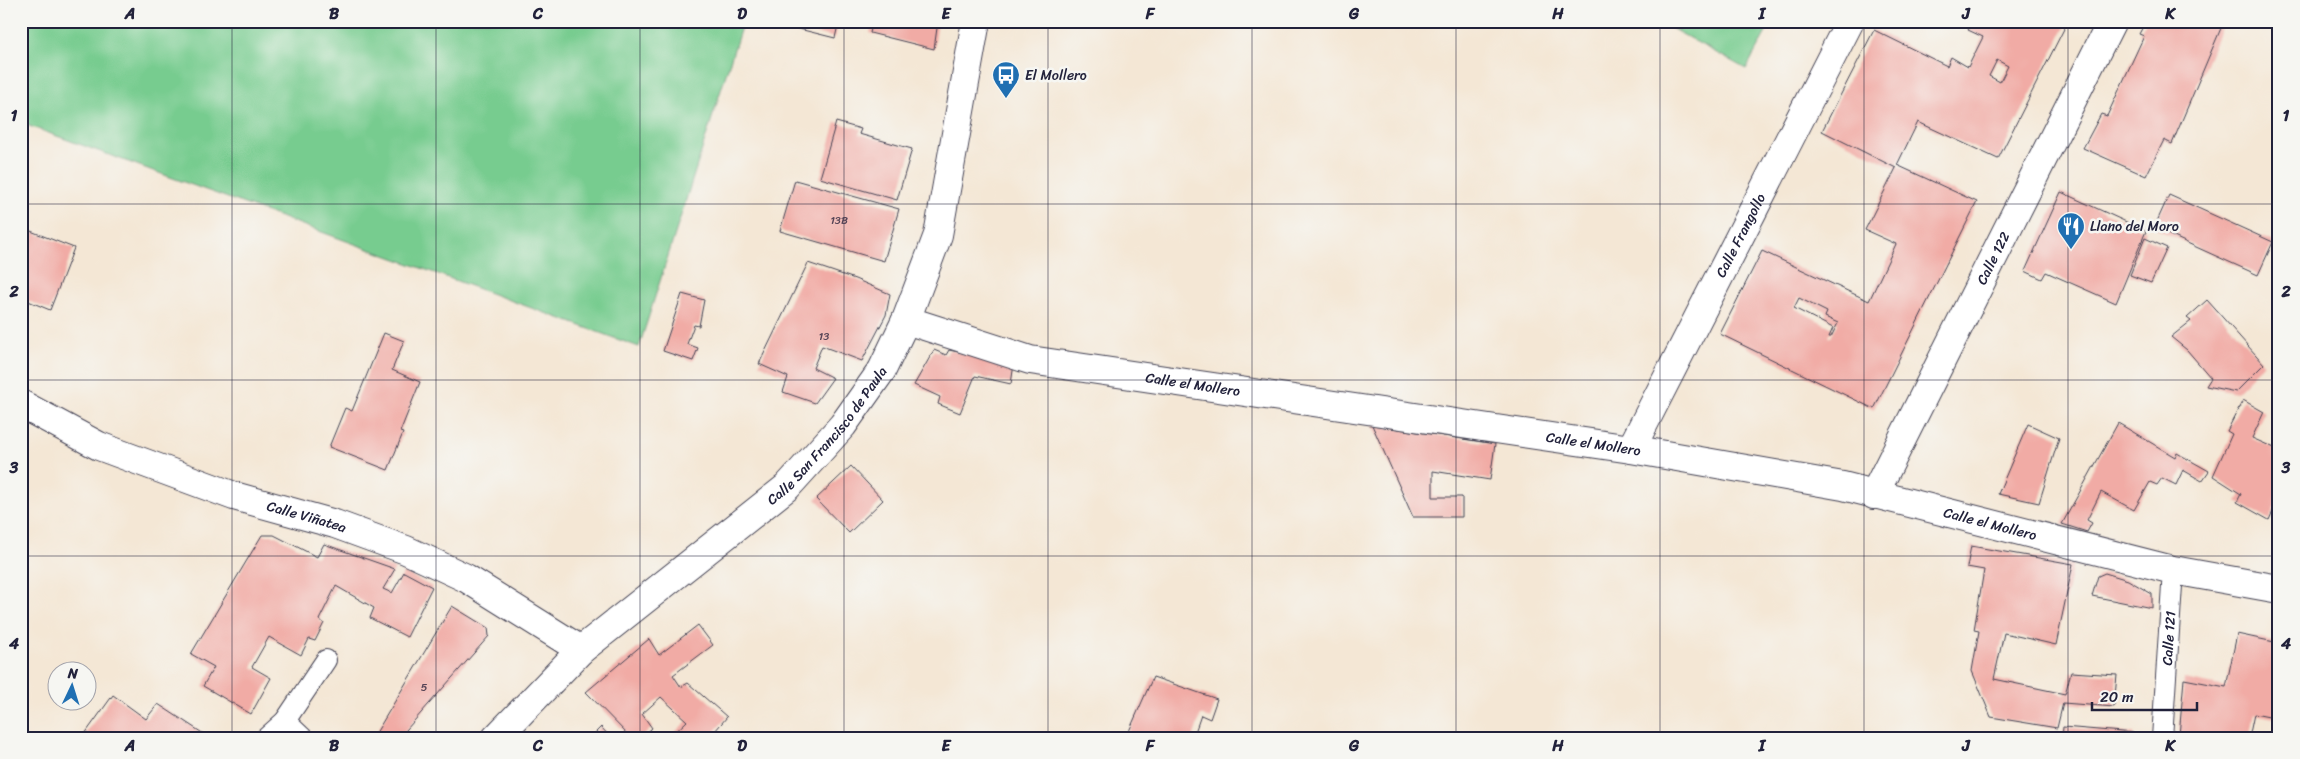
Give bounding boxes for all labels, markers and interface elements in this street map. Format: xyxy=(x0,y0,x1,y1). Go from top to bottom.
text: A xyxy=(124,0,135,28)
text: B xyxy=(329,0,340,28)
text: C xyxy=(532,0,544,28)
text: D xyxy=(737,0,747,28)
text: E xyxy=(942,0,952,28)
text: F xyxy=(1145,0,1156,28)
text: G xyxy=(1348,0,1360,28)
text: H xyxy=(1551,0,1564,28)
text: I xyxy=(1758,0,1767,28)
text: J xyxy=(1961,0,1971,28)
text: K xyxy=(2164,0,2176,28)
bus stop icon: El Mollero xyxy=(991,60,1021,99)
place label: El Mollero xyxy=(1025,63,1087,88)
text: 1 xyxy=(11,101,18,130)
text: 1 xyxy=(2283,101,2290,130)
street label: Calle Frangollo xyxy=(1708,189,1772,282)
house number: 13B xyxy=(830,211,848,230)
restaurant icon: Llano del Moro xyxy=(2056,211,2086,250)
place label: Llano del Moro xyxy=(2090,214,2179,239)
street label: Calle 122 xyxy=(1969,227,2017,289)
text: 2 xyxy=(8,277,19,306)
text: 2 xyxy=(2280,277,2291,306)
house number: 13 xyxy=(819,327,829,346)
street label: Calle San Francisco de Paula xyxy=(761,361,894,511)
street label: Calle el Mollero xyxy=(1144,365,1242,403)
street label: Calle el Mollero xyxy=(1545,424,1643,463)
text: 3 xyxy=(9,453,19,482)
text: 3 xyxy=(2281,453,2291,482)
street label: Calle Viñatea xyxy=(264,493,350,540)
street label: Calle el Mollero xyxy=(1941,500,2040,547)
street label: Calle 121 xyxy=(2154,610,2183,666)
text: 4 xyxy=(8,629,19,658)
text: 4 xyxy=(2280,629,2291,658)
text: N xyxy=(66,661,79,686)
north arrow xyxy=(48,662,98,712)
house number: 5 xyxy=(421,678,428,697)
scale bar xyxy=(2092,679,2198,711)
text: 20 m xyxy=(2100,684,2134,710)
text: A xyxy=(124,731,135,759)
text: B xyxy=(329,731,340,759)
text: C xyxy=(532,731,544,759)
text: D xyxy=(737,731,747,759)
text: E xyxy=(942,731,952,759)
text: F xyxy=(1145,731,1156,759)
text: G xyxy=(1348,731,1360,759)
text: H xyxy=(1551,731,1564,759)
text: I xyxy=(1758,731,1767,759)
text: J xyxy=(1961,731,1971,759)
text: K xyxy=(2164,731,2176,759)

